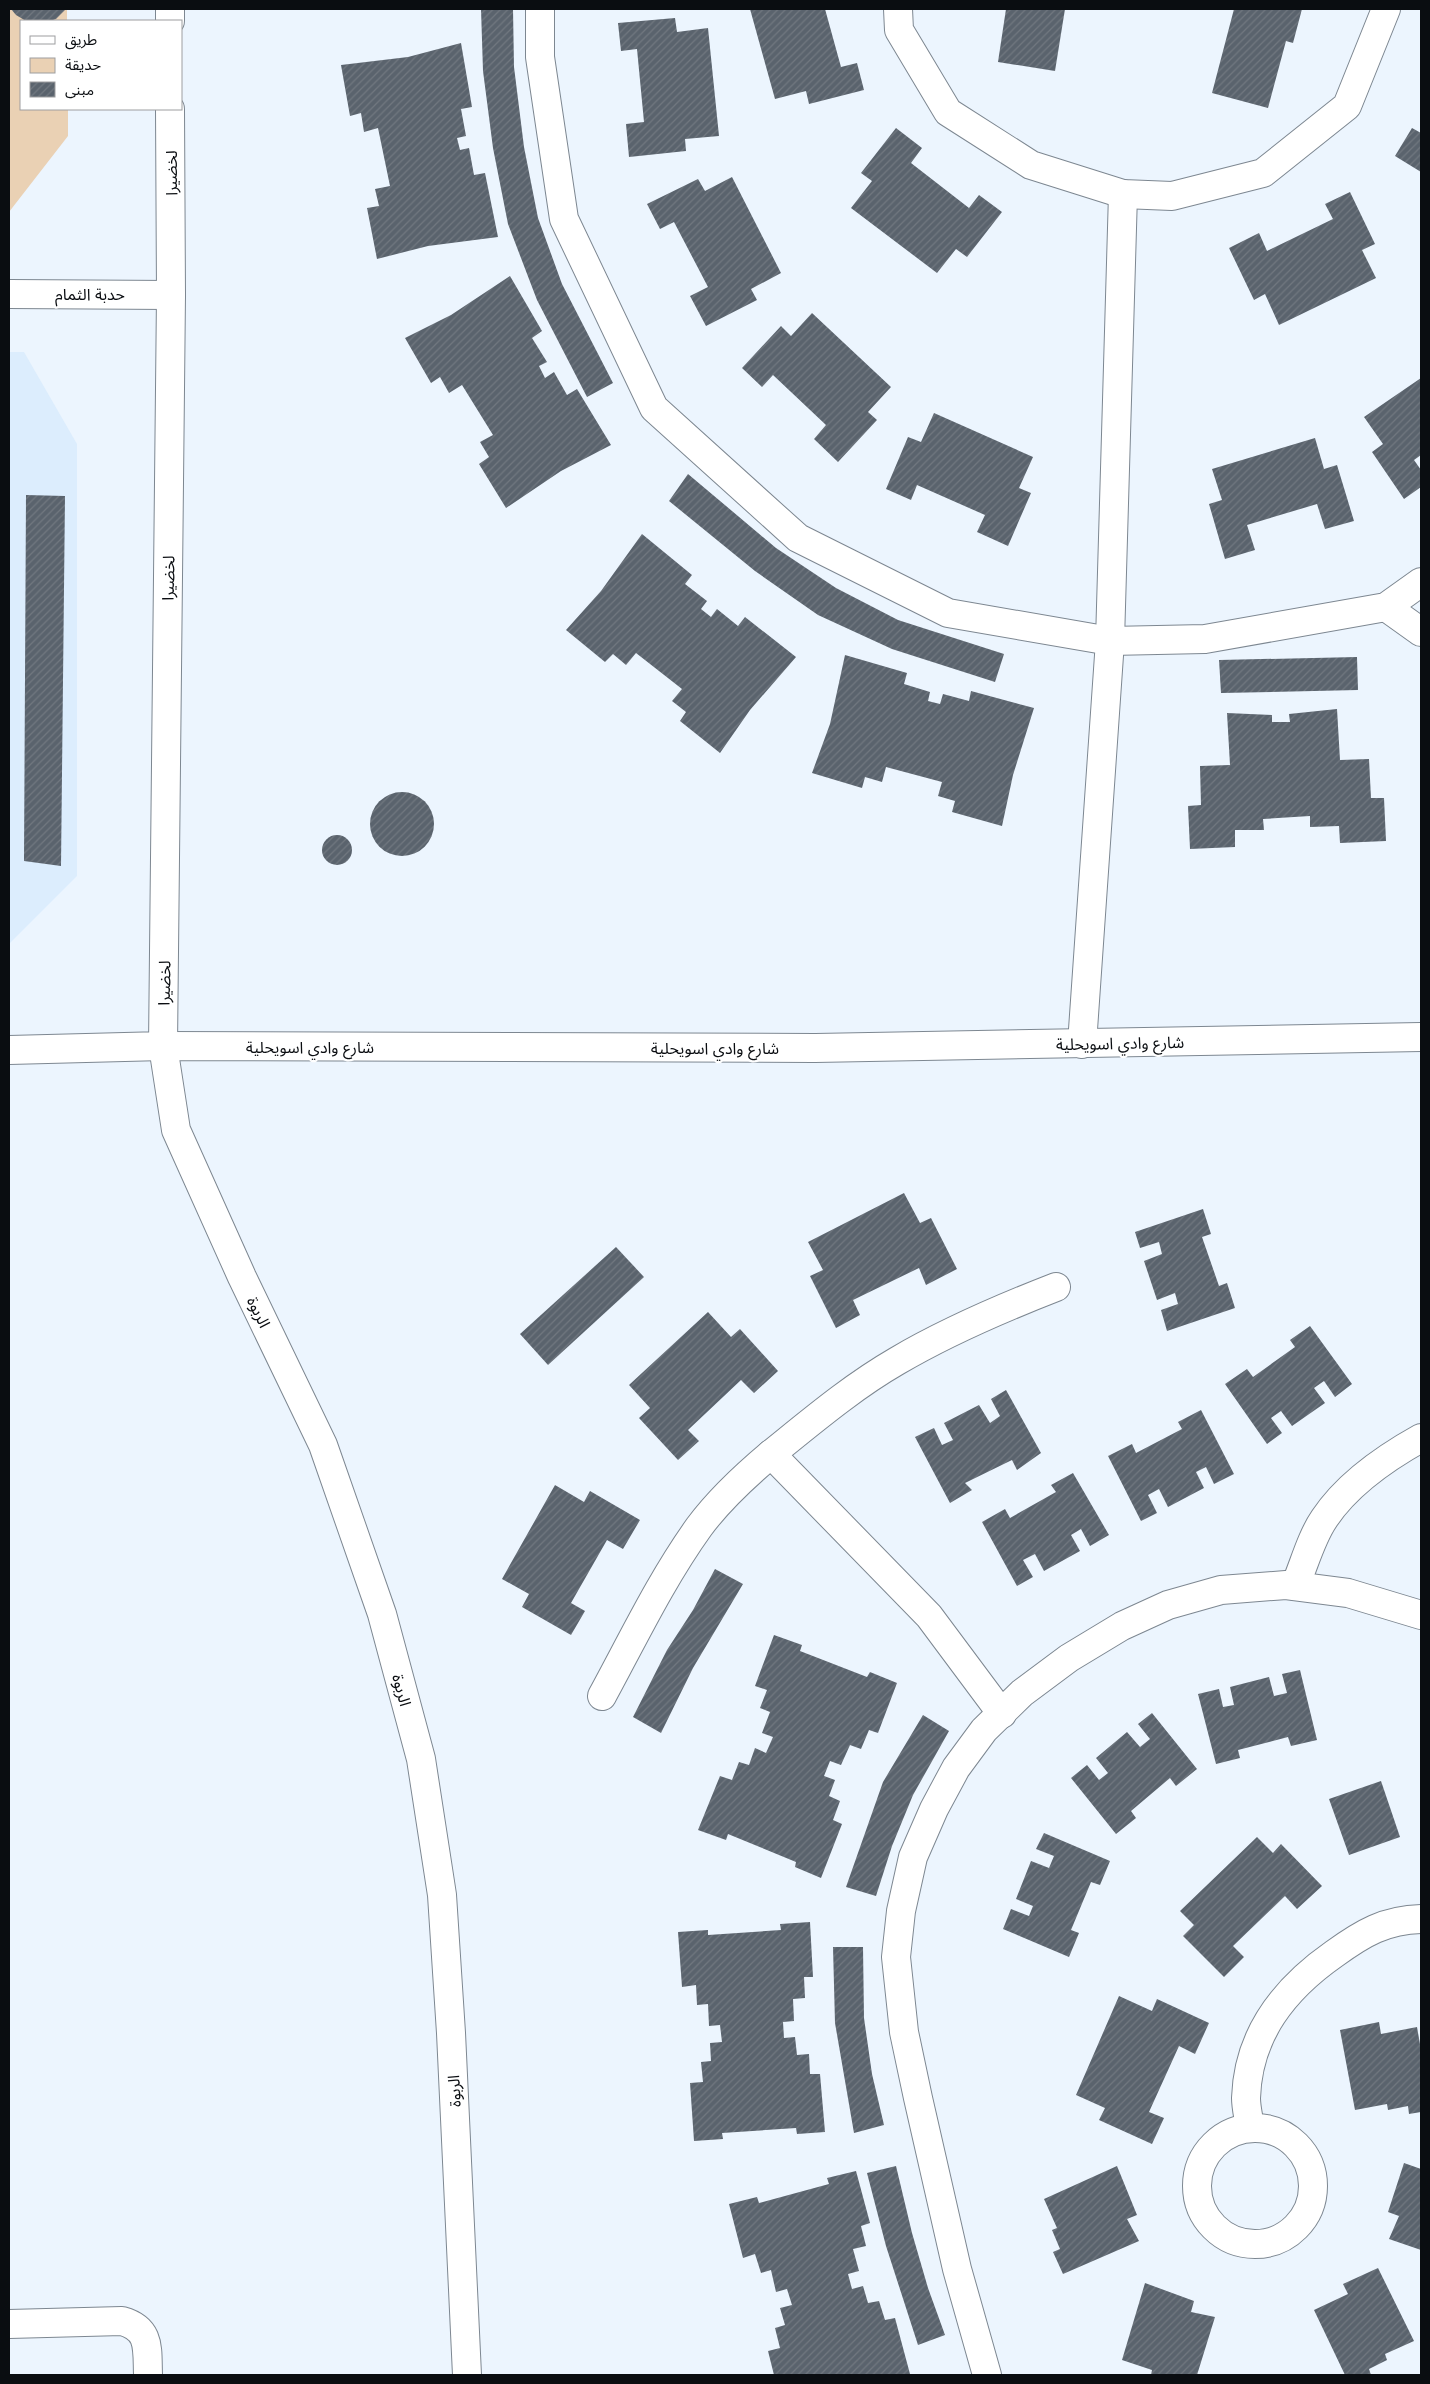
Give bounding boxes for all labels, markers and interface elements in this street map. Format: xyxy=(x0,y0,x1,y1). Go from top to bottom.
legend xyxy=(20,20,182,110)
text: طريق xyxy=(65,31,97,50)
text: حديقة xyxy=(65,56,101,73)
text: مبنى xyxy=(65,81,94,99)
street label: لخضيرا xyxy=(163,150,181,196)
street label: حدبة الثمام xyxy=(55,286,125,307)
street label: لخضيرا xyxy=(160,555,178,601)
street label: لخضيرا xyxy=(156,960,174,1006)
street label: شارع وادي اسويحلية xyxy=(1056,1034,1184,1057)
street label: شارع وادي اسويحلية xyxy=(246,1039,374,1060)
street label: شارع وادي اسويحلية xyxy=(651,1040,779,1061)
street label: الربوة xyxy=(243,1294,273,1331)
street label: الربوة xyxy=(388,1672,414,1708)
street label: الربوة xyxy=(445,2074,465,2107)

